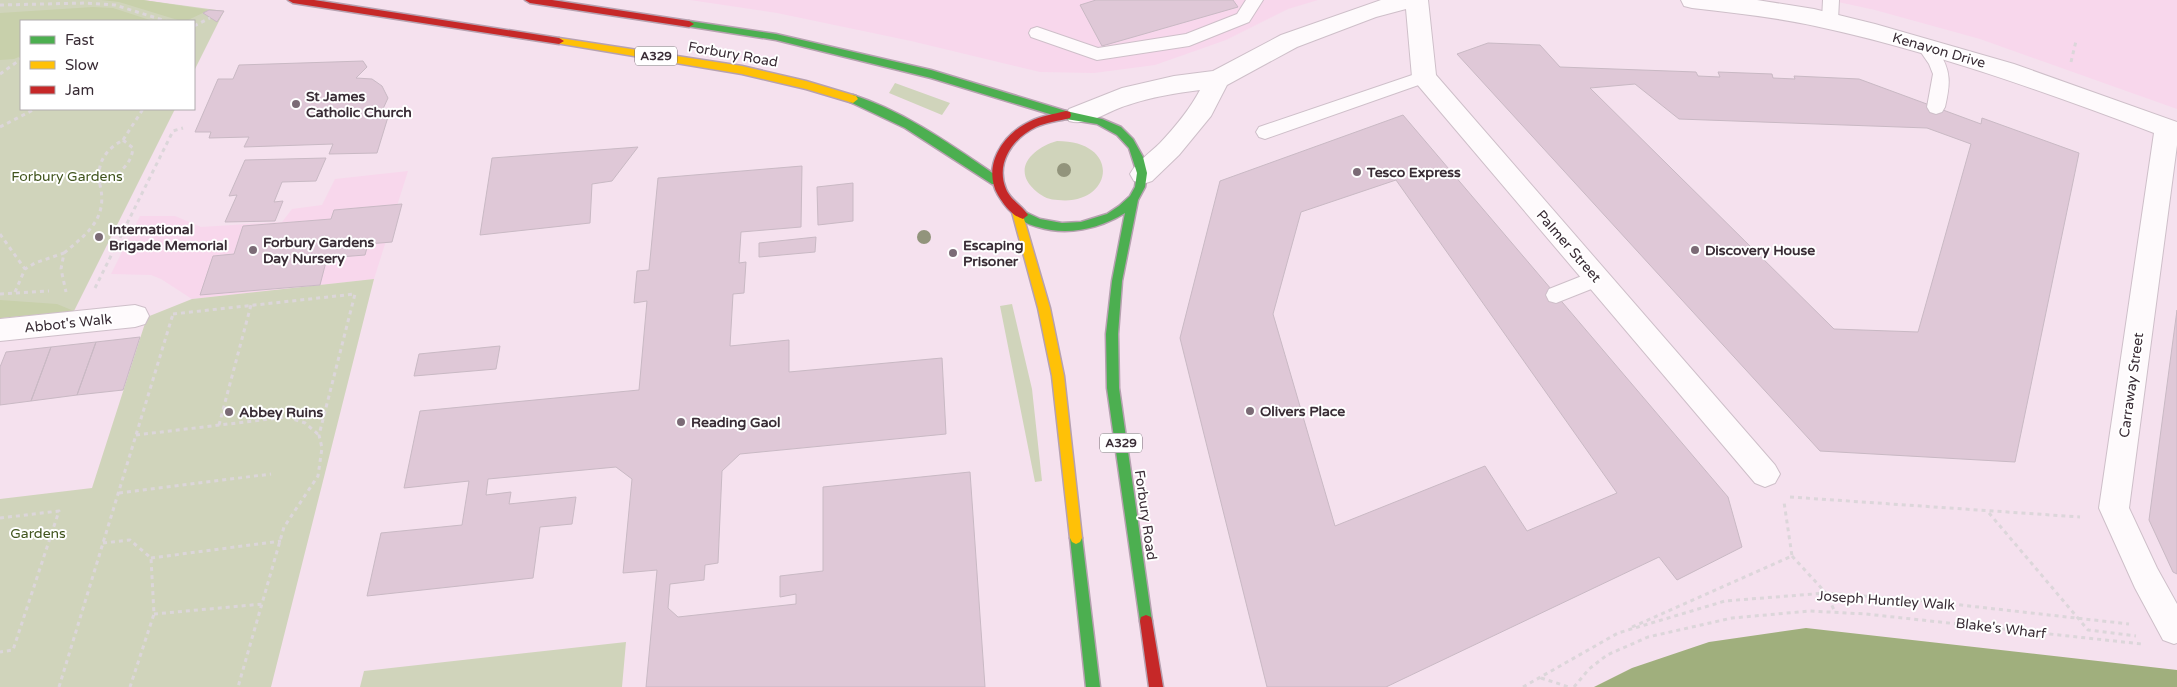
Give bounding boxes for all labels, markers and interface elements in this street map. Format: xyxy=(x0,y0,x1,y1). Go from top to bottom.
legend xyxy=(20,20,195,110)
street label: Kenavon Drive xyxy=(1890,29,1987,72)
text: Fast xyxy=(65,31,95,49)
street label: Forbury Road xyxy=(687,38,779,71)
road number: A329 xyxy=(635,46,677,66)
text: Slow xyxy=(65,56,99,74)
text: Jam xyxy=(65,81,94,99)
place label: St James Catholic Church xyxy=(306,88,412,121)
marker: St James Catholic Church xyxy=(290,98,302,110)
place label: Tesco Express xyxy=(1366,164,1461,181)
marker: Tesco Express xyxy=(1351,166,1363,178)
park label: Forbury Gardens xyxy=(11,168,123,185)
street label: Palmer Street xyxy=(1533,207,1605,286)
place label: International Brigade Memorial xyxy=(109,221,227,254)
marker: International Brigade Memorial xyxy=(93,231,105,243)
place label: Forbury Gardens Day Nursery xyxy=(263,234,375,267)
place label: Escaping Prisoner xyxy=(963,237,1024,270)
place label: Discovery House xyxy=(1705,242,1815,259)
marker: Forbury Gardens Day Nursery xyxy=(247,244,259,256)
marker: Discovery House xyxy=(1689,244,1701,256)
marker: Escaping Prisoner xyxy=(947,247,959,259)
street label: Abbot's Walk xyxy=(23,310,113,337)
street label: Carraway Street xyxy=(2116,331,2147,439)
place label: Olivers Place xyxy=(1260,403,1345,420)
place label: Abbey Ruins xyxy=(239,404,324,421)
marker: Olivers Place xyxy=(1244,405,1256,417)
marker: Abbey Ruins xyxy=(223,406,235,418)
place label: Reading Gaol xyxy=(691,414,781,431)
marker: Reading Gaol xyxy=(675,416,687,428)
road number: A329 xyxy=(1100,433,1142,452)
street label: Forbury Road xyxy=(1131,469,1160,561)
park label: Gardens xyxy=(10,525,66,542)
street label: Joseph Huntley Walk xyxy=(1816,587,1956,614)
street label: Blake's Wharf xyxy=(1955,615,2048,643)

